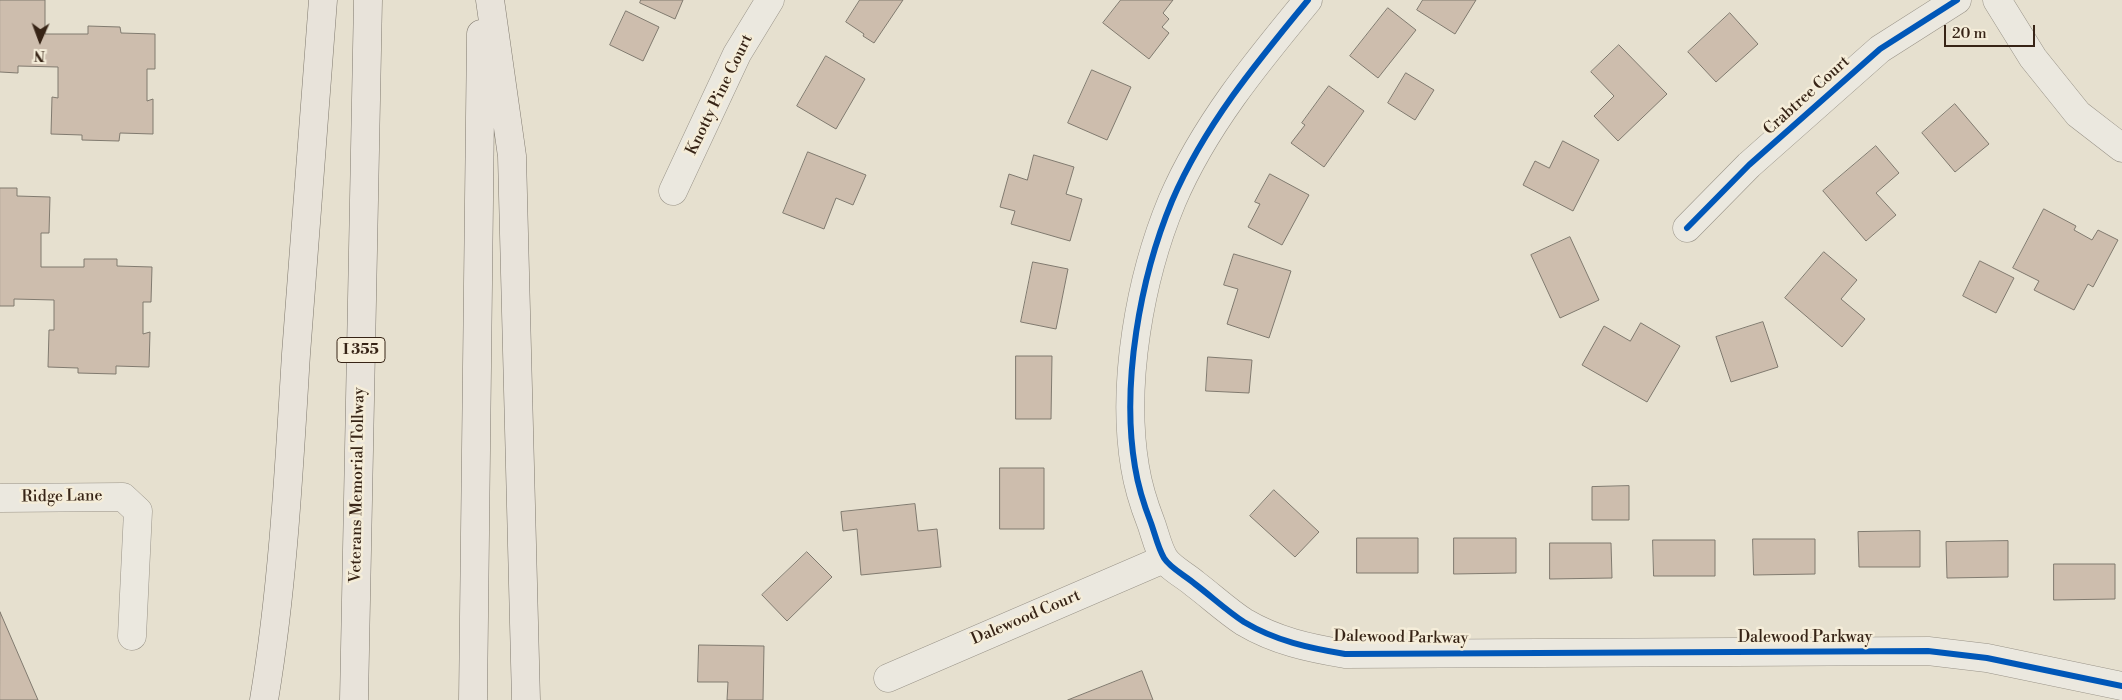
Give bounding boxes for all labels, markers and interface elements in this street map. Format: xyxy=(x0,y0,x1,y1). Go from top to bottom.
north arrow xyxy=(15,15,65,65)
scale bar xyxy=(1947,15,2038,47)
text: 20 m xyxy=(1952,24,1987,43)
street label: Knotty Pine Court xyxy=(682,32,758,158)
text: N xyxy=(34,46,45,64)
street label: Crabtree Court xyxy=(1760,52,1854,140)
road number: I 355 xyxy=(337,338,385,362)
street label: Veterans Memorial Tollway xyxy=(347,387,369,583)
street label: Ridge Lane xyxy=(21,487,103,507)
street label: Dalewood Court xyxy=(969,586,1083,650)
street label: Dalewood Parkway xyxy=(1333,627,1469,649)
street label: Dalewood Parkway xyxy=(1738,628,1872,648)

